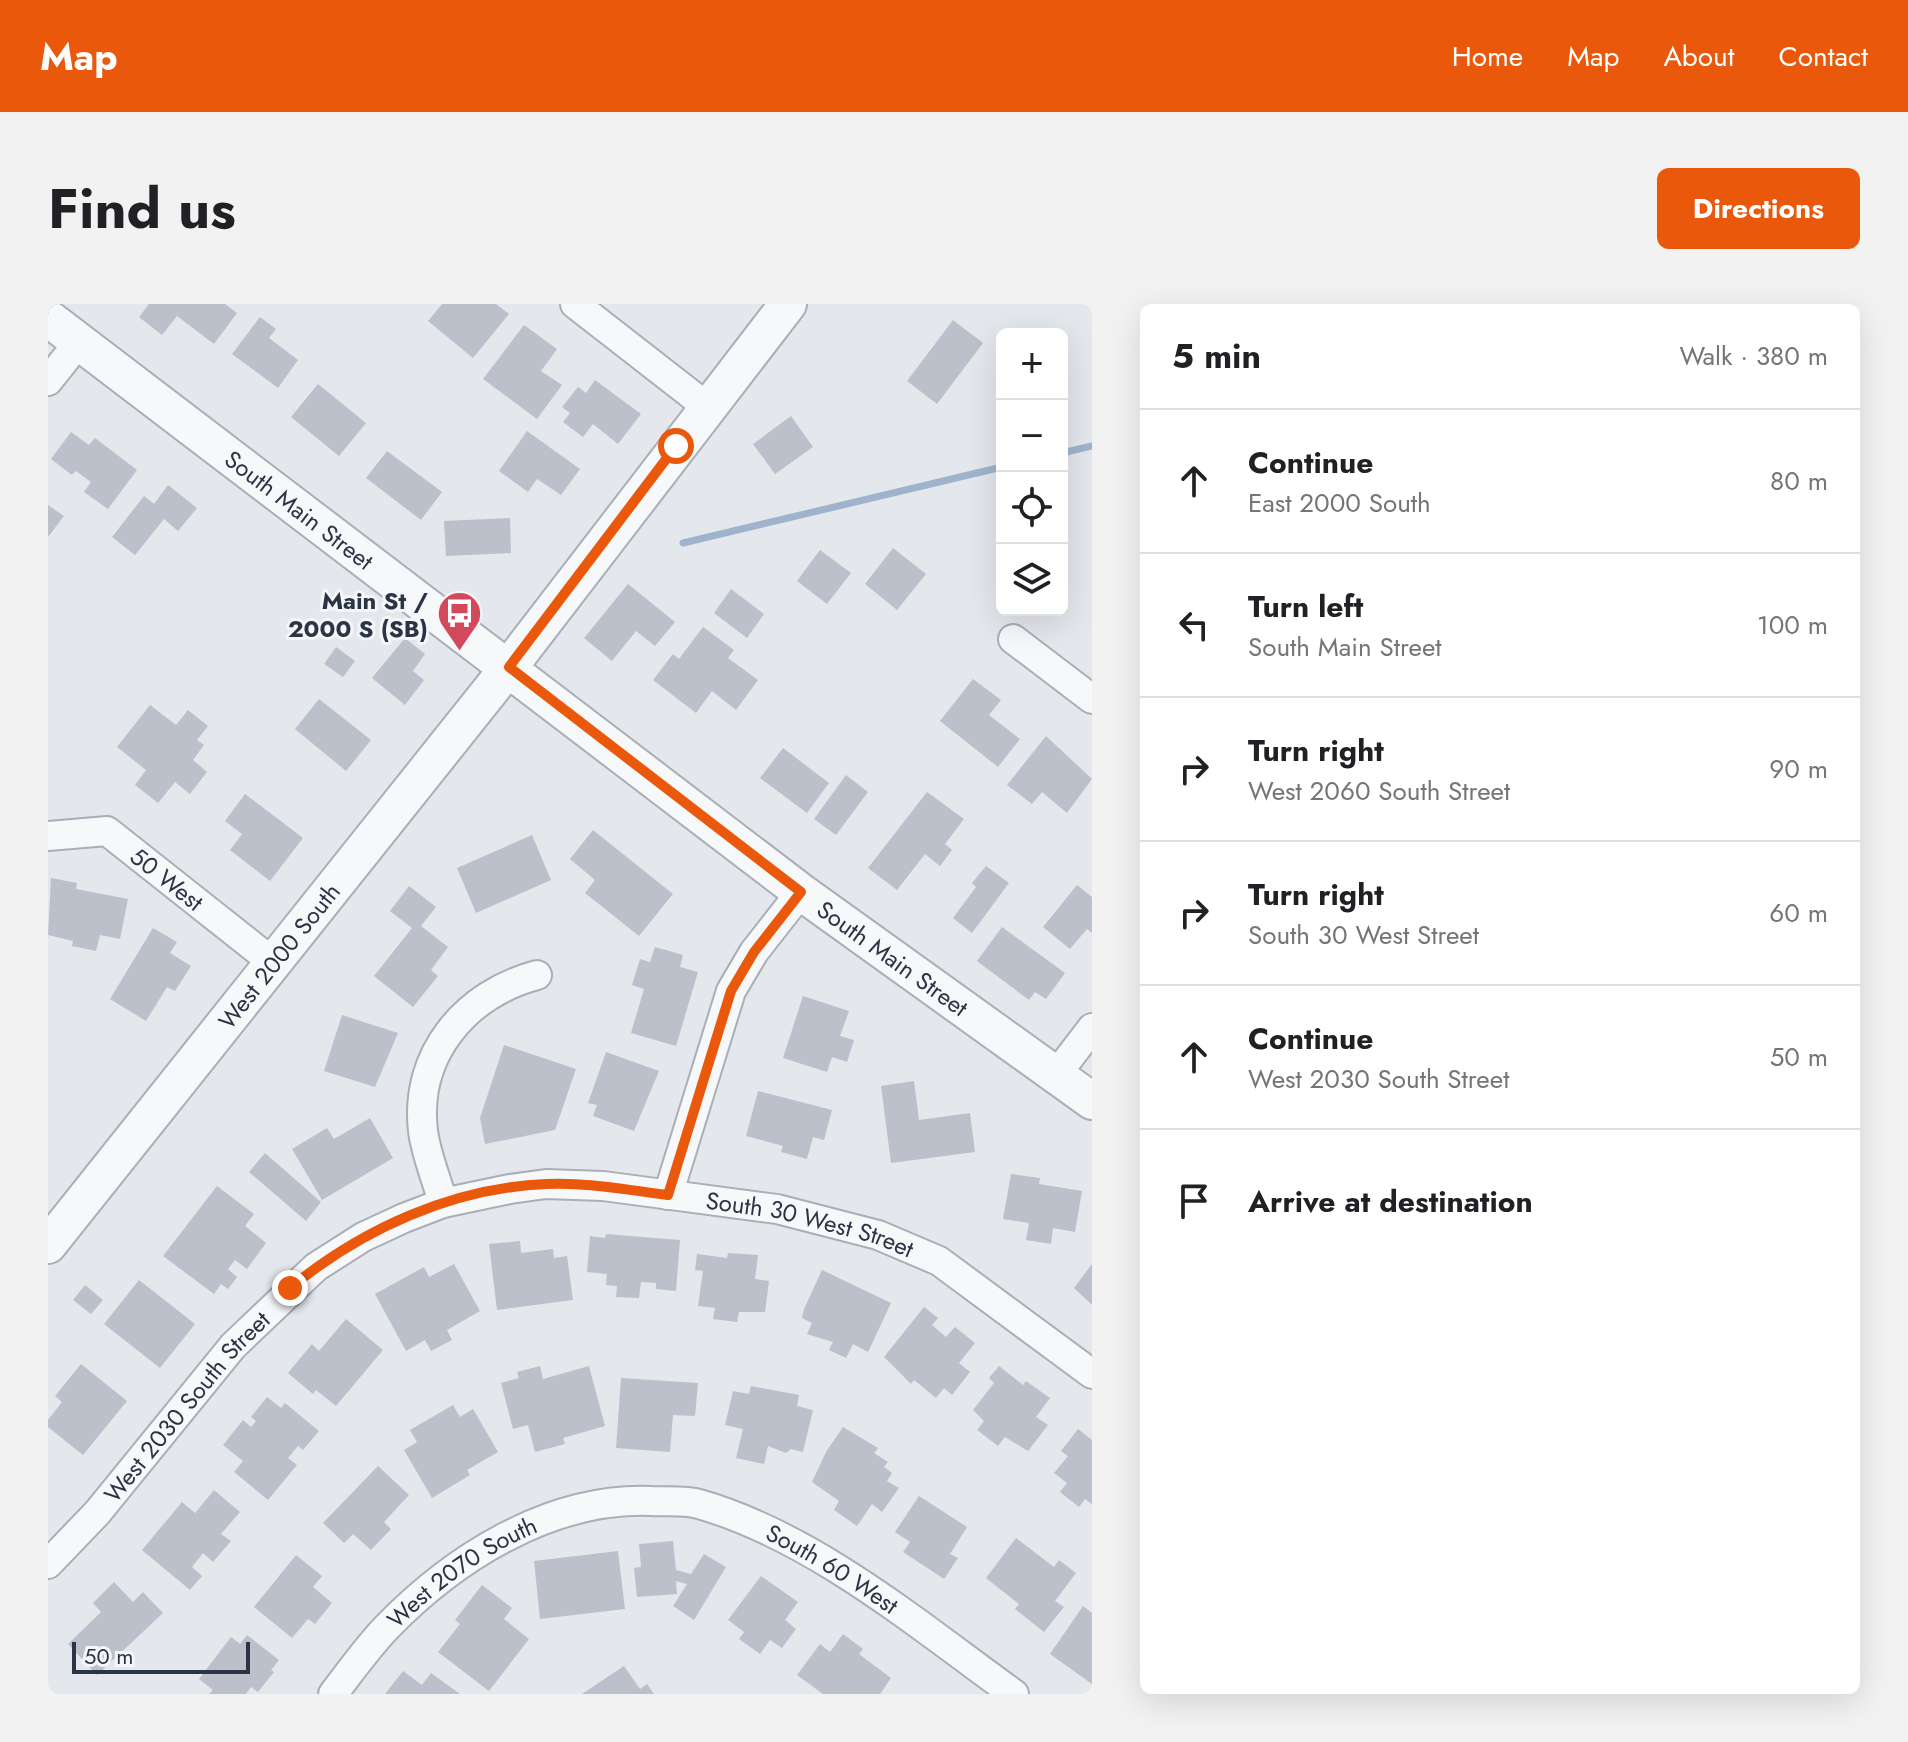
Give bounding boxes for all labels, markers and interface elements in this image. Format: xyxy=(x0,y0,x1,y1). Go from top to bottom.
text: Map xyxy=(40,29,118,84)
text: Home xyxy=(1452,36,1523,77)
text: Map xyxy=(1567,36,1619,77)
text: About xyxy=(1663,36,1735,77)
text: Contact xyxy=(1779,36,1868,77)
text: Find us xyxy=(48,168,236,249)
button: Directions xyxy=(1657,168,1860,249)
map controls xyxy=(996,328,1068,616)
button: + xyxy=(996,328,1068,400)
text: 5 min xyxy=(1172,332,1261,381)
text: Walk · 380 m xyxy=(1679,337,1828,375)
button: − xyxy=(996,400,1068,472)
route start xyxy=(658,428,694,464)
street label: South Main Street xyxy=(218,441,381,578)
text: Continue xyxy=(1248,441,1374,484)
icon: ahead xyxy=(1172,459,1216,503)
text: 80 m xyxy=(1770,462,1828,500)
button: locate xyxy=(996,472,1068,544)
text: East 2000 South xyxy=(1248,484,1431,522)
button: layers xyxy=(996,544,1068,616)
place label: Main St / 2000 S (SB) xyxy=(288,583,428,646)
text: Turn left xyxy=(1248,585,1363,628)
bus stop icon: Main St / 2000 S (SB) xyxy=(435,590,483,653)
icon: left xyxy=(1172,603,1216,647)
text: 100 m xyxy=(1757,606,1828,644)
text: South Main Street xyxy=(1248,628,1442,666)
text: Turn right xyxy=(1248,729,1384,772)
icon: right xyxy=(1172,747,1216,791)
text: 90 m xyxy=(1769,750,1828,788)
text: West 2060 South Street xyxy=(1248,772,1510,810)
street label: 50 West xyxy=(123,839,212,919)
text: Turn right xyxy=(1248,873,1384,916)
street label: West 2000 South xyxy=(209,875,348,1036)
icon: right xyxy=(1172,891,1216,935)
street label: South Main Street xyxy=(810,892,976,1025)
text: 60 m xyxy=(1769,894,1828,932)
text: South 30 West Street xyxy=(1248,916,1479,954)
text: Continue xyxy=(1248,1017,1374,1060)
icon: ahead xyxy=(1172,1035,1216,1079)
text: 50 m xyxy=(1770,1038,1828,1076)
text: West 2030 South Street xyxy=(1248,1060,1509,1098)
icon: arrive xyxy=(1172,1179,1216,1223)
text: Arrive at destination xyxy=(1248,1180,1533,1223)
street label: South 30 West Street xyxy=(704,1182,920,1266)
route end xyxy=(272,1270,308,1306)
street label: West 2030 South Street xyxy=(95,1302,278,1510)
street label: West 2070 South xyxy=(379,1507,542,1636)
street label: South 60 West xyxy=(760,1515,906,1622)
scale bar xyxy=(72,1638,250,1674)
text: 50 m xyxy=(84,1640,133,1672)

